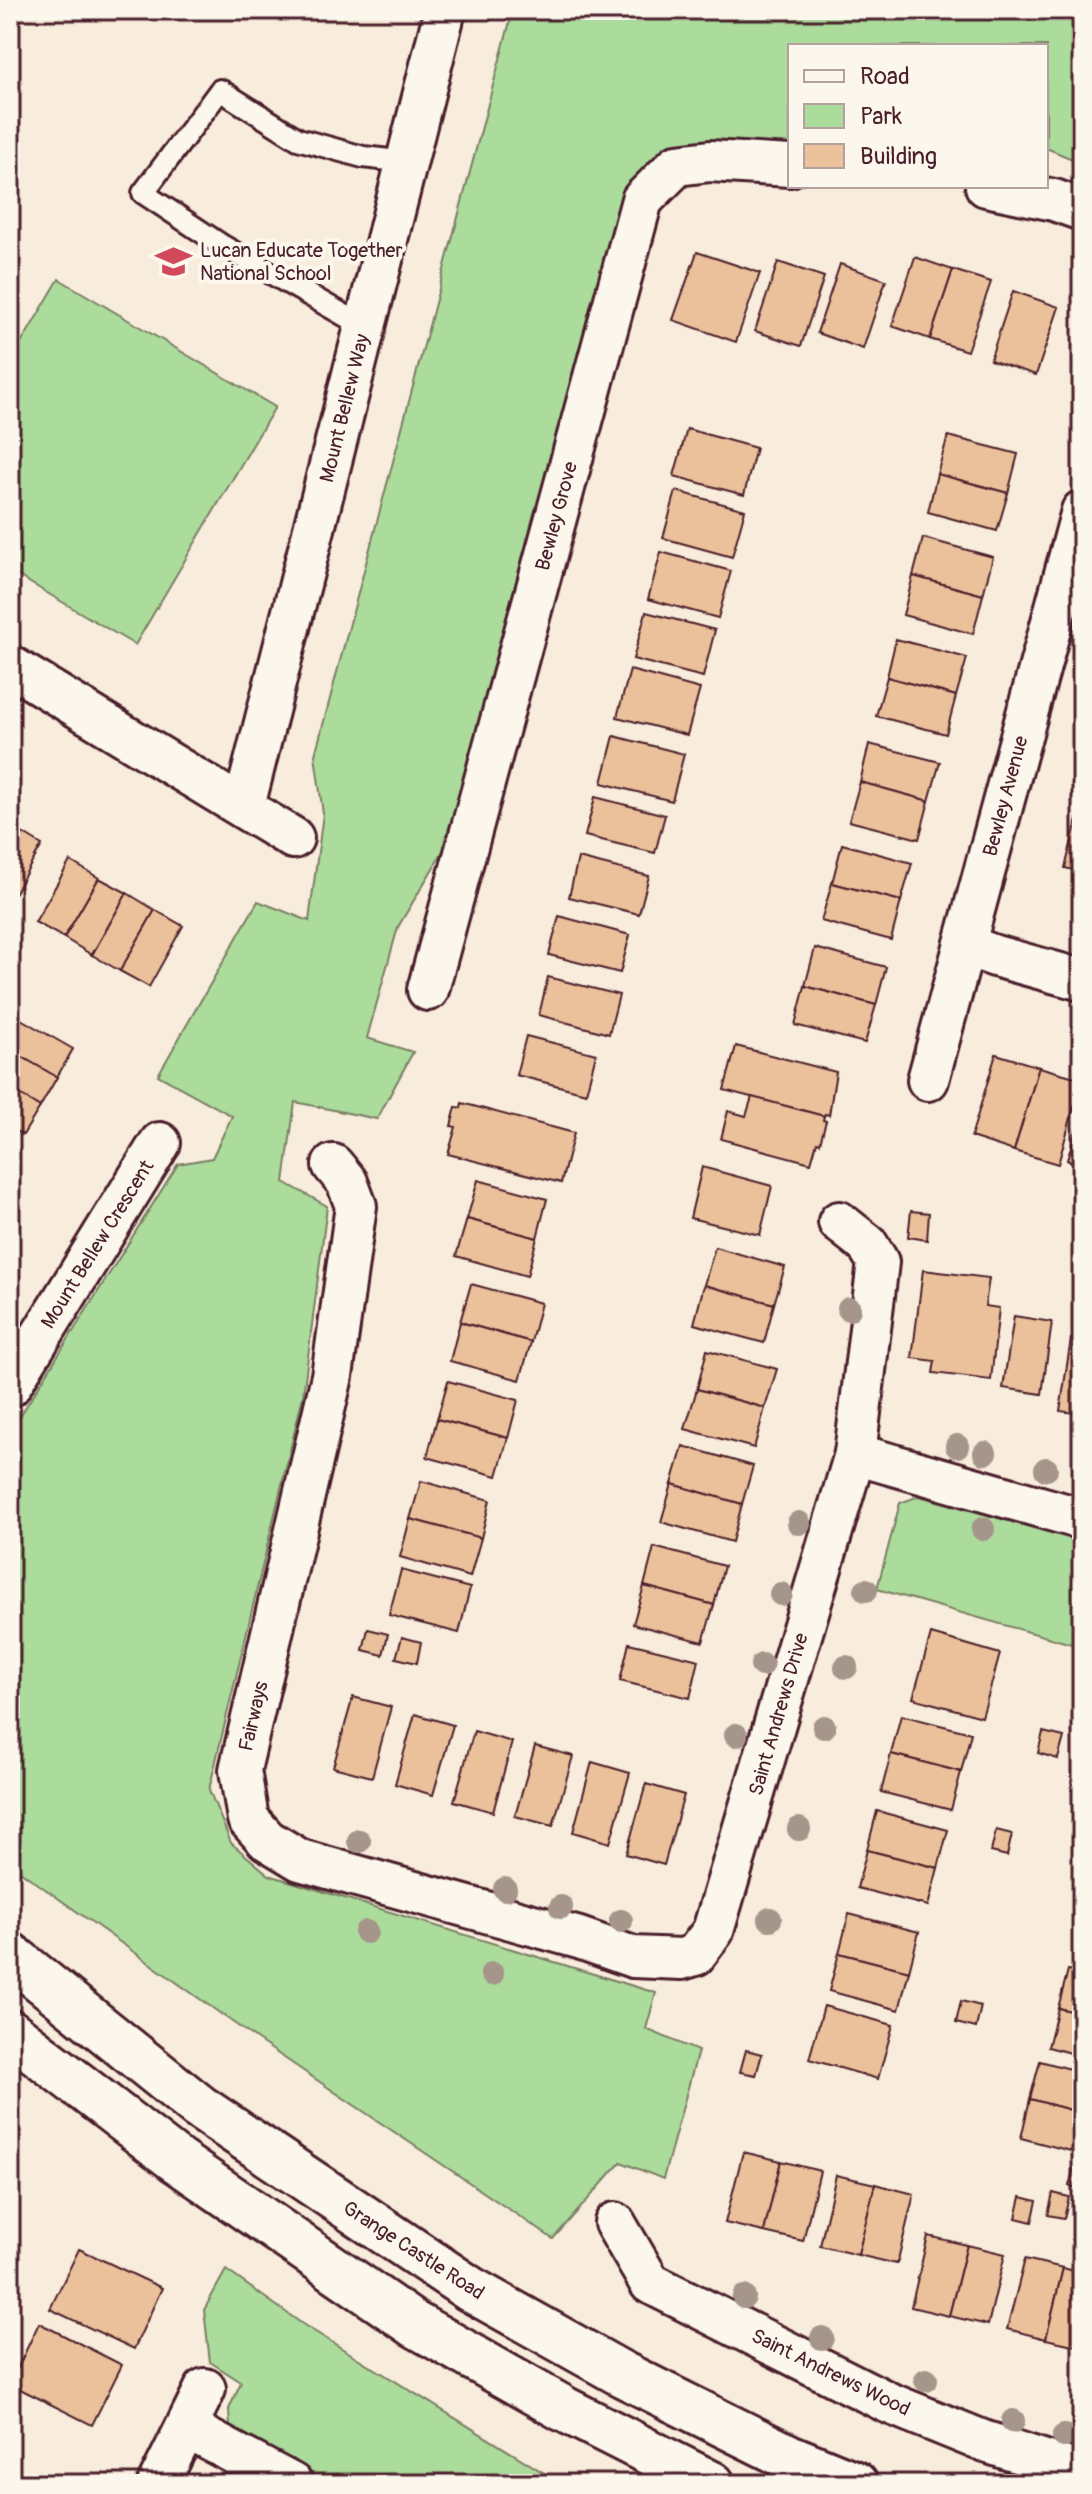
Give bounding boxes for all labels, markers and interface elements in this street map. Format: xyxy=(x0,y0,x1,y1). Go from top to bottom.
legend xyxy=(788,44,1048,188)
text: Road xyxy=(860,62,910,91)
text: Park xyxy=(860,102,902,131)
text: Building xyxy=(860,142,937,171)
place label: Lucan Educate Together National School xyxy=(200,238,403,286)
school or university icon: Lucan Educate Together National School xyxy=(155,242,193,280)
street label: Mount Bellew Way xyxy=(314,331,375,485)
street label: Bewley Grove xyxy=(530,459,583,573)
street label: Bewley Avenue xyxy=(977,733,1034,859)
street label: Mount Bellew Crescent xyxy=(35,1155,160,1333)
street label: Saint Andrews Drive xyxy=(743,1630,814,1798)
street label: Fairways xyxy=(233,1679,274,1754)
street label: Grange Castle Road xyxy=(338,2195,489,2305)
street label: Saint Andrews Wood xyxy=(747,2323,914,2422)

